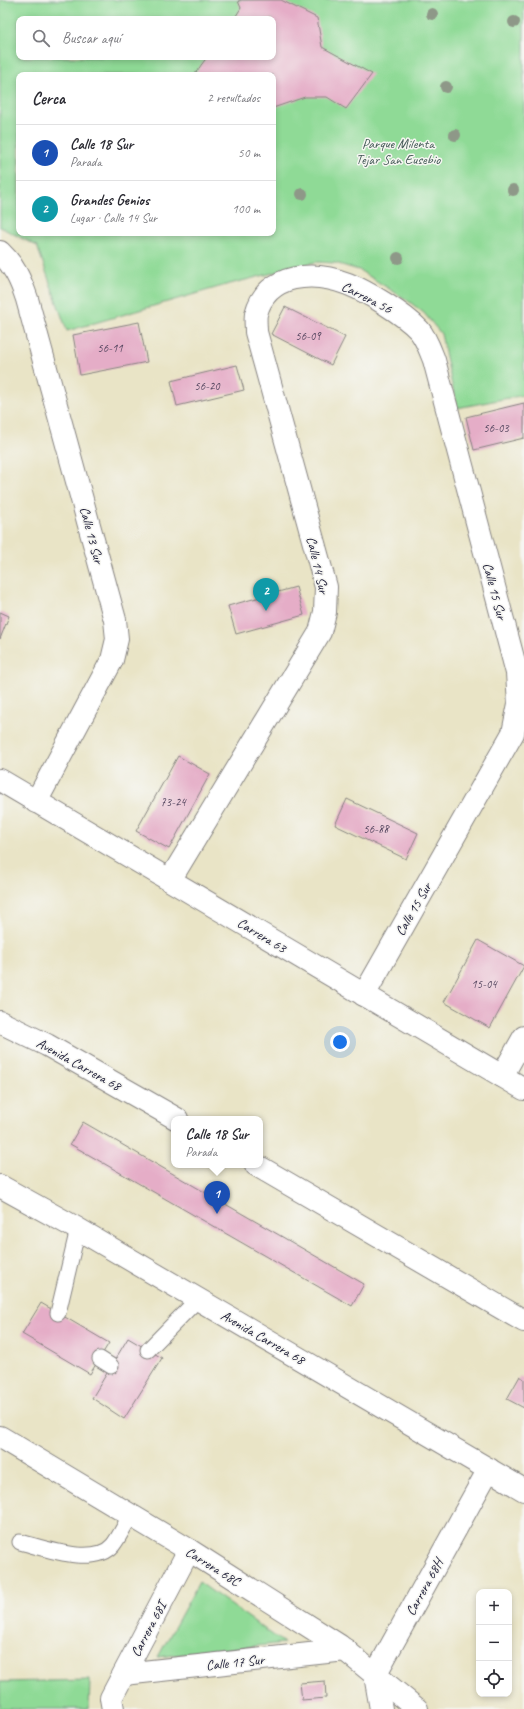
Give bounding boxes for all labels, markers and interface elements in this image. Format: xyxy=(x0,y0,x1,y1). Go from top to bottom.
search box xyxy=(16,16,276,60)
icon: search xyxy=(30,27,52,49)
text: Buscar aquí xyxy=(62,29,121,48)
text: Cerca xyxy=(32,88,65,109)
text: 2 resultados xyxy=(207,90,260,106)
text: Calle 18 Sur xyxy=(70,135,133,154)
park label: Parque Milenta Tejar San Eusebio xyxy=(356,135,441,168)
text: 1 xyxy=(42,145,48,161)
text: 50 m xyxy=(238,145,260,161)
text: Parada xyxy=(70,154,102,170)
text: Grandes Genios xyxy=(70,191,149,210)
text: 2 xyxy=(42,201,48,217)
text: 100 m xyxy=(232,201,260,217)
text: Lugar · Calle 14 Sur xyxy=(70,210,157,226)
street label: Carrera 56 xyxy=(339,278,395,318)
house number: 56-09 xyxy=(295,328,322,344)
house number: 56-11 xyxy=(97,340,123,356)
house number: 56-20 xyxy=(194,378,221,394)
house number: 56-03 xyxy=(483,420,510,436)
street label: Calle 13 Sur xyxy=(76,505,108,567)
street label: Calle 14 Sur xyxy=(303,535,333,597)
street label: Calle 15 Sur xyxy=(479,561,511,623)
pin: 2 xyxy=(253,578,279,611)
house number: 73-24 xyxy=(160,794,187,810)
house number: 56-88 xyxy=(363,821,390,837)
street label: Calle 15 Sur xyxy=(392,878,436,939)
street label: Carrera 63 xyxy=(234,914,291,958)
house number: 15-04 xyxy=(471,976,498,992)
your location xyxy=(330,1032,350,1052)
street label: Avenida Carrera 68 xyxy=(34,1034,125,1095)
popup xyxy=(171,1116,263,1168)
text: Calle 18 Sur xyxy=(185,1125,249,1144)
text: Parada xyxy=(185,1144,217,1160)
pin: 1 xyxy=(204,1181,230,1214)
street label: Avenida Carrera 68 xyxy=(218,1307,309,1369)
street label: Carrera 68C xyxy=(182,1543,244,1590)
street label: Carrera 68H xyxy=(402,1554,448,1618)
map controls xyxy=(476,1589,512,1697)
button: + xyxy=(476,1589,512,1625)
street label: Carrera 68I xyxy=(127,1596,172,1660)
button: − xyxy=(476,1625,512,1661)
street label: Calle 17 Sur xyxy=(205,1651,267,1674)
button: locate xyxy=(476,1661,512,1697)

